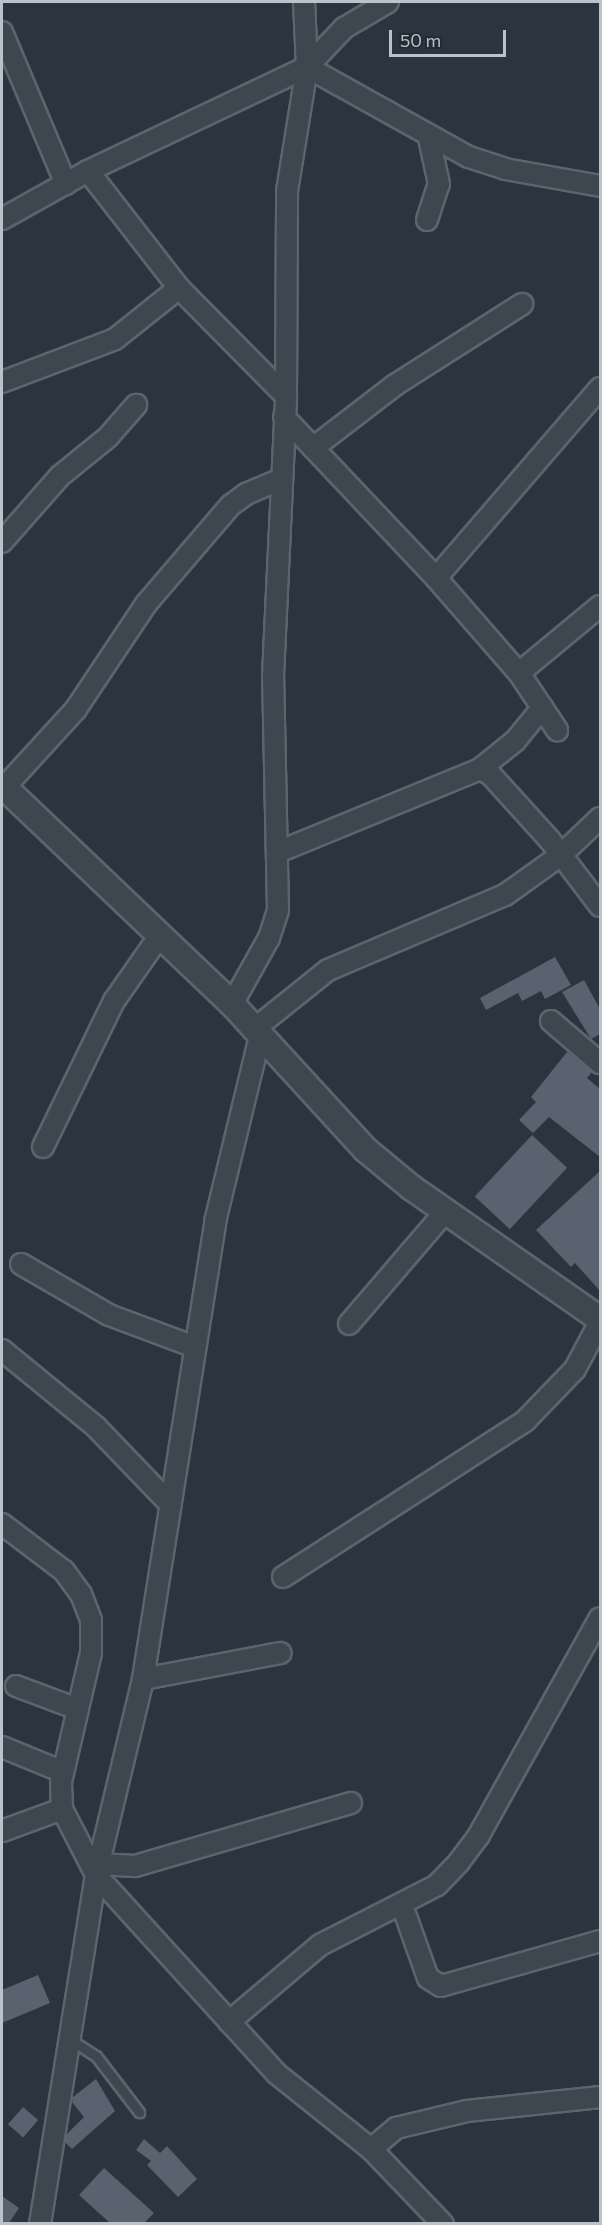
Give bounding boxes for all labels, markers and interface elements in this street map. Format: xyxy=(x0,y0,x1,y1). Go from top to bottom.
scale bar xyxy=(392,18,509,56)
text: 50 m xyxy=(400,29,441,51)

